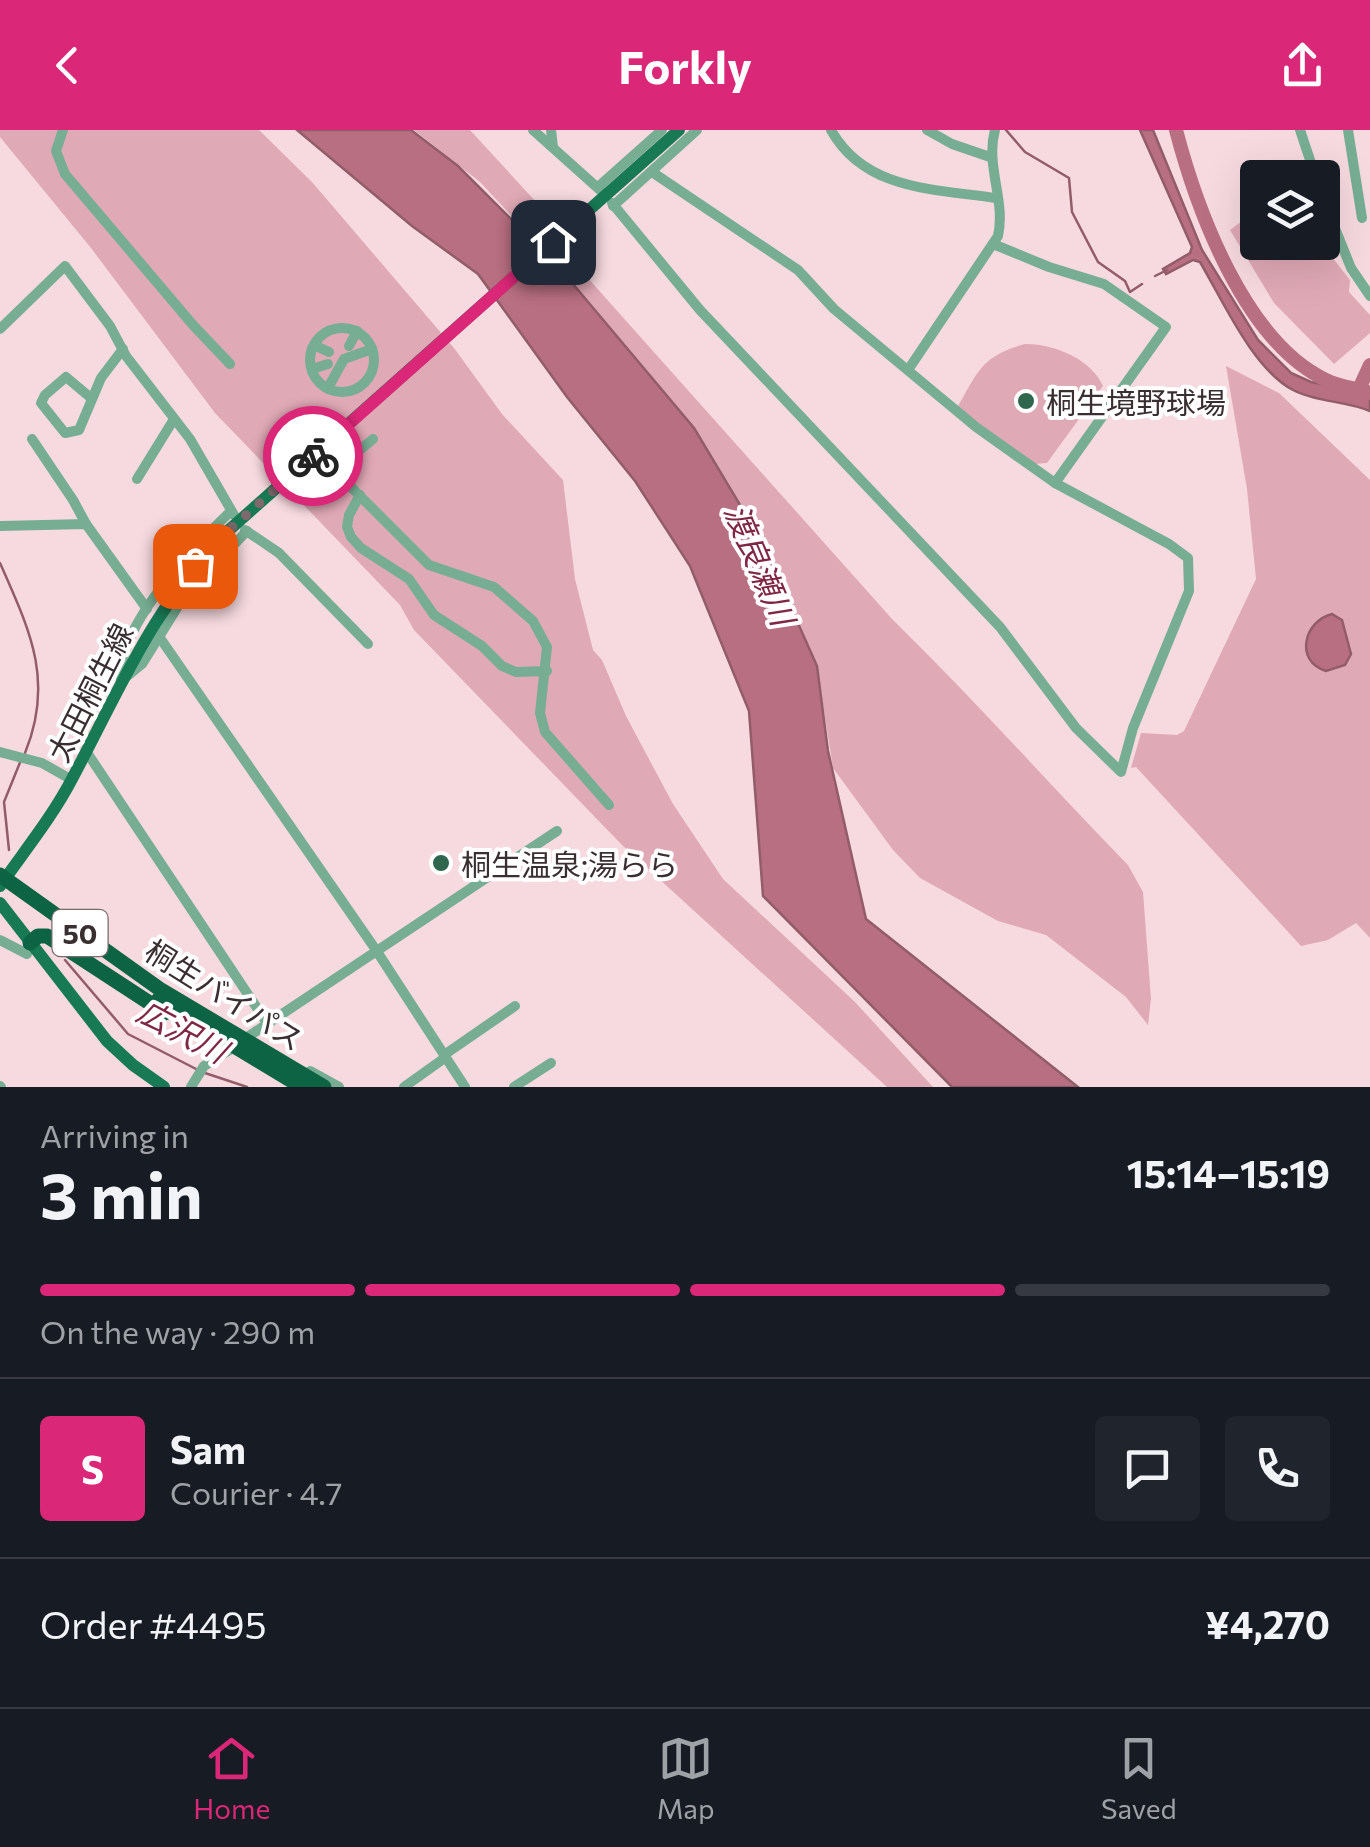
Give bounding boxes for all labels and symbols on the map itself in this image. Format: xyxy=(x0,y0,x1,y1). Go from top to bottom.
pin xyxy=(511,200,596,285)
place label: 桐生境野球場 xyxy=(1046,383,1226,420)
marker: 桐生境野球場 xyxy=(1015,390,1037,412)
courier xyxy=(263,406,363,506)
water label: 渡良瀬川 xyxy=(718,497,806,633)
pin xyxy=(153,524,238,609)
street label: 太田桐生線 xyxy=(38,617,140,767)
place label: 桐生温泉;湯らら xyxy=(461,845,678,882)
marker: 桐生温泉;湯らら xyxy=(430,852,452,874)
road number: 50 xyxy=(52,910,108,956)
street label: 桐生バイパス xyxy=(139,931,311,1057)
water label: 広沢川 xyxy=(131,990,237,1072)

